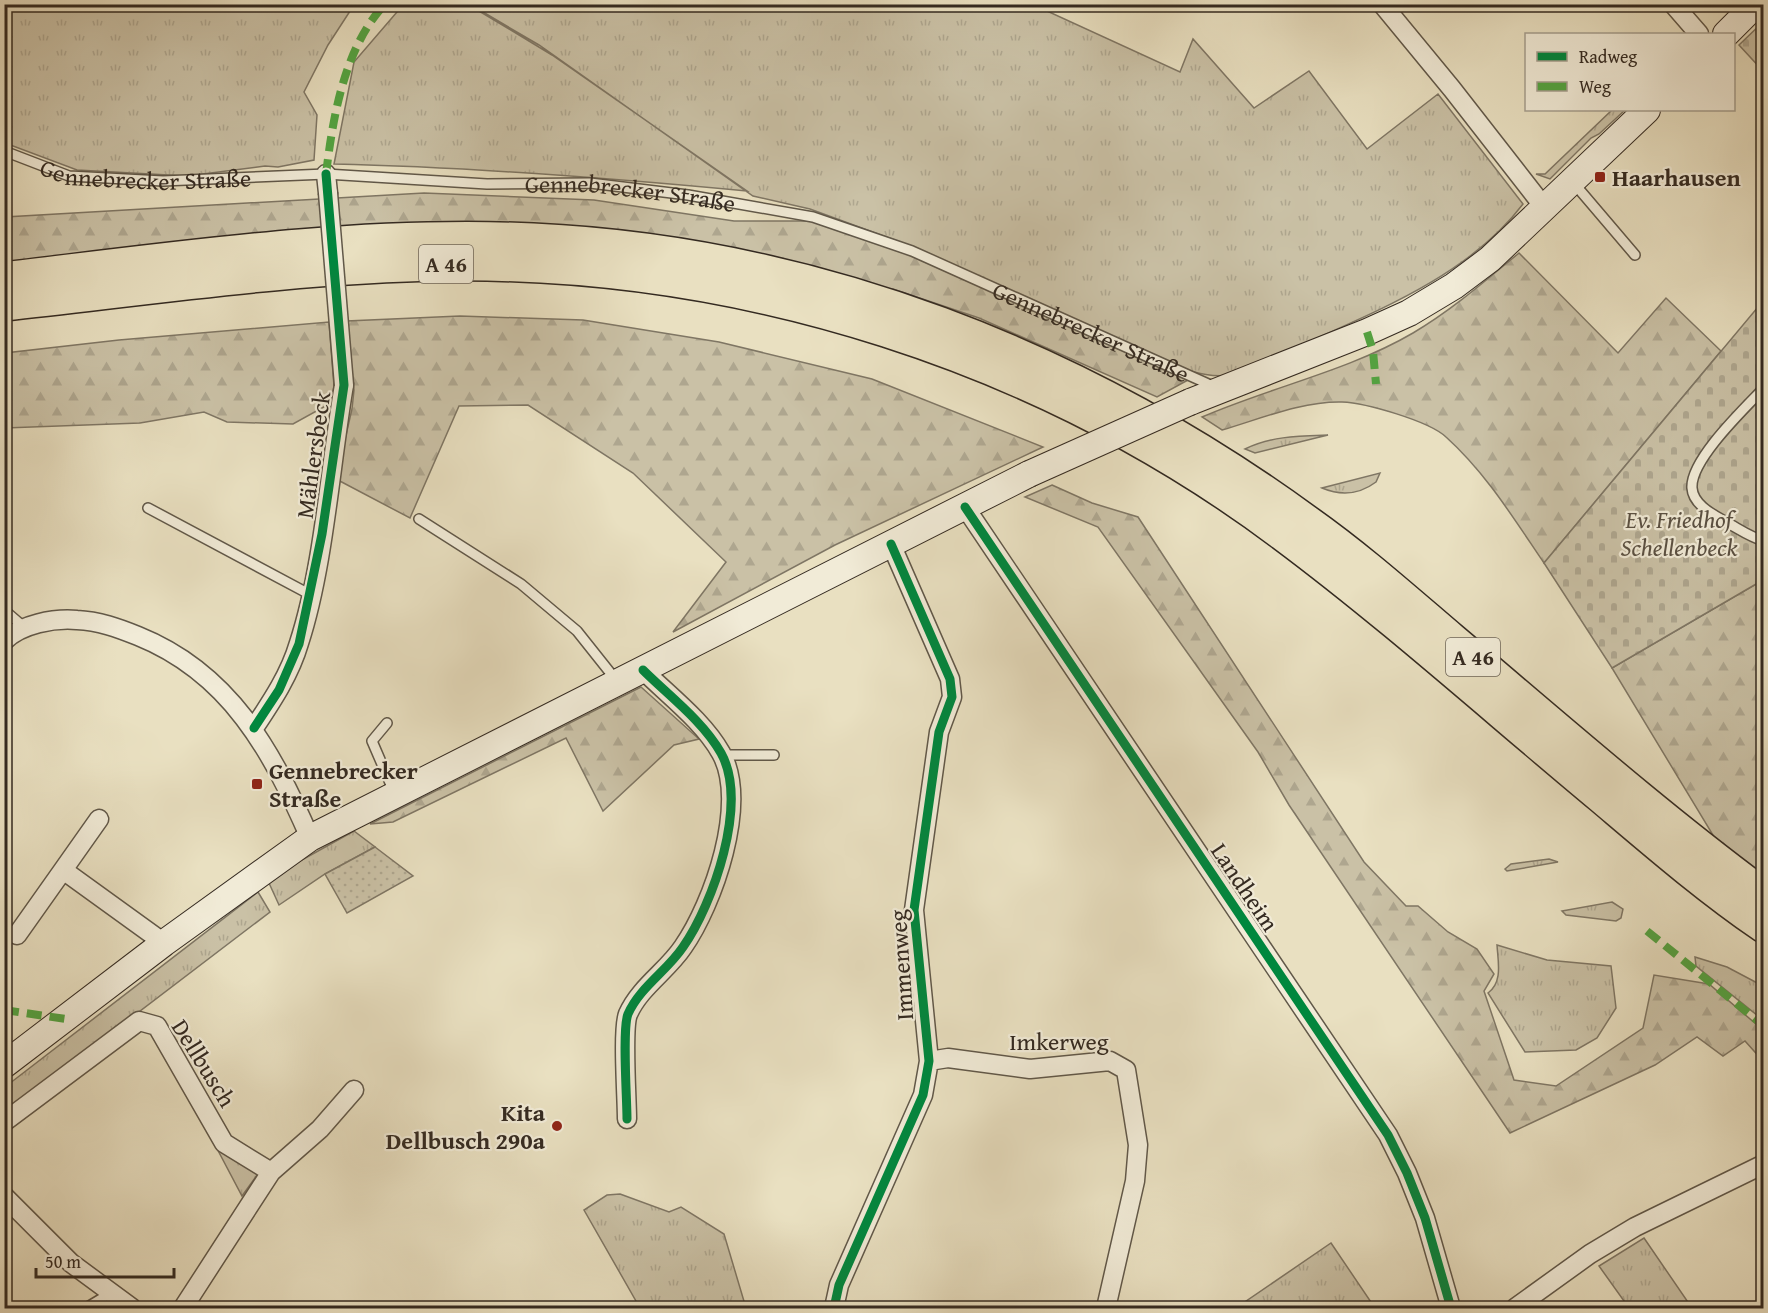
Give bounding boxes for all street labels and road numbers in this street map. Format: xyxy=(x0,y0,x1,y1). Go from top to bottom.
street label: Gennebrecker Straße xyxy=(35,149,252,199)
street label: Gennebrecker Straße xyxy=(525,165,738,221)
road number: A 46 xyxy=(419,245,473,283)
street label: Gennebrecker Straße xyxy=(987,272,1195,391)
street label: Mählersbeck xyxy=(287,388,339,521)
road number: A 46 xyxy=(1446,638,1500,676)
street label: Landheim xyxy=(1202,836,1288,939)
street label: Immenweg xyxy=(880,908,922,1022)
street label: Dellbusch xyxy=(163,1012,245,1114)
street label: Imkerweg xyxy=(1009,1024,1109,1059)

